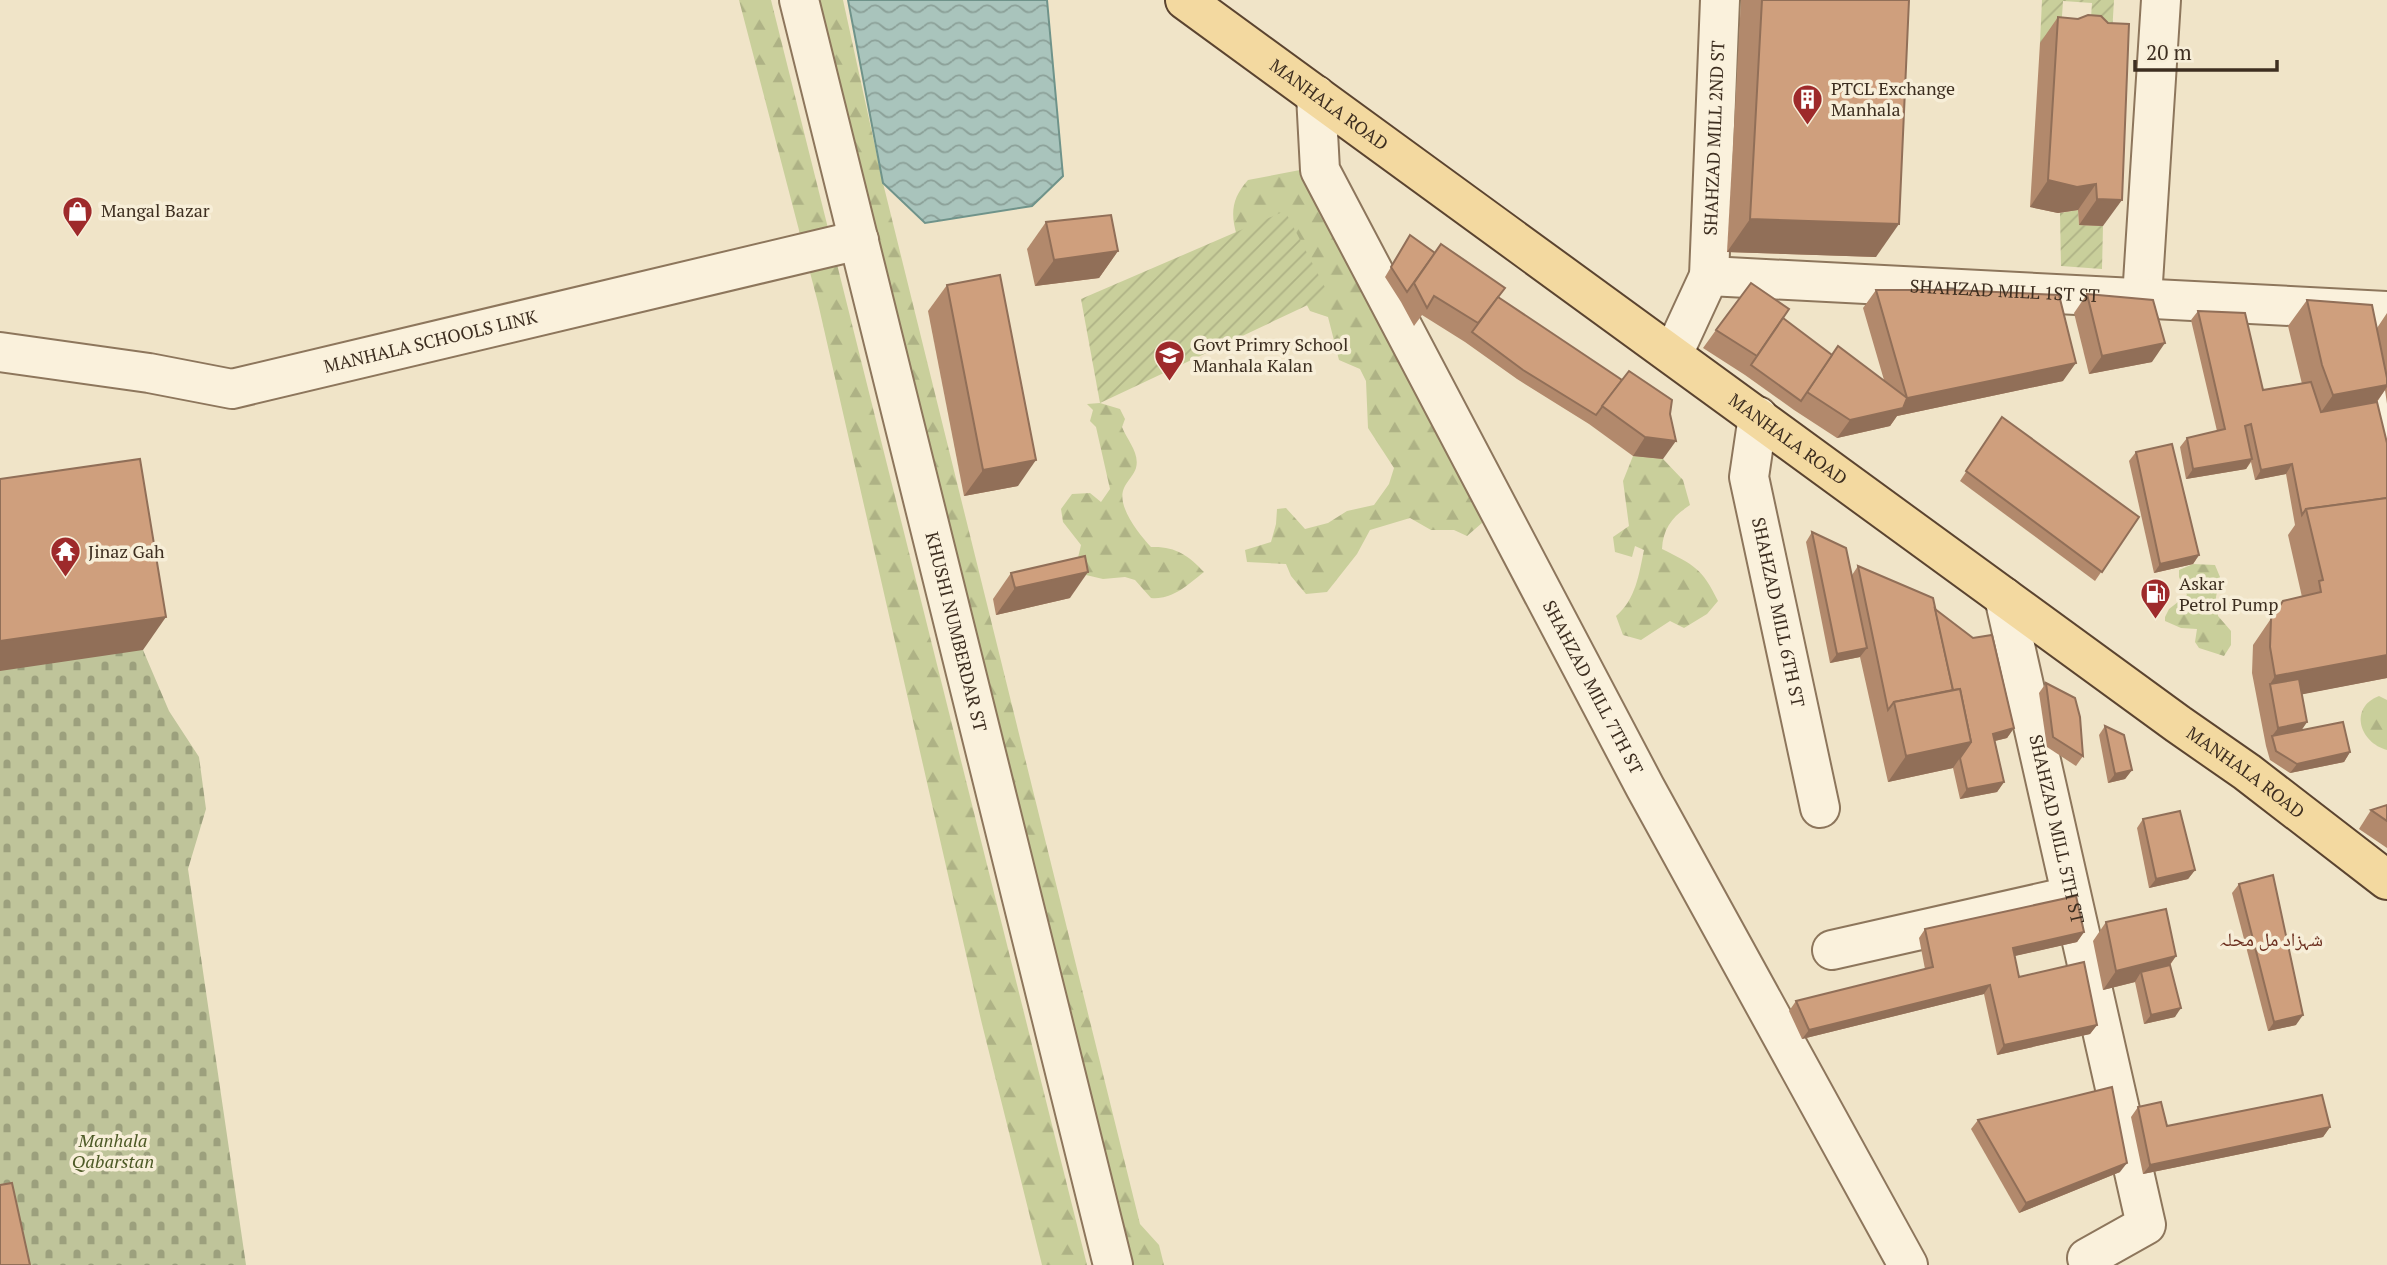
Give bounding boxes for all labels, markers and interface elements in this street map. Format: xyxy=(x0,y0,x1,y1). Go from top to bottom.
scale bar xyxy=(2135,28,2277,72)
text: 20 m xyxy=(2146,38,2192,66)
street label: SHAHZAD MILL 2ND ST xyxy=(1698,40,1729,236)
street label: MANHALA ROAD xyxy=(1265,53,1393,155)
place label: PTCL Exchange Manhala xyxy=(1831,76,1955,121)
building icon: PTCL Exchange Manhala xyxy=(1791,82,1825,126)
shop icon: Mangal Bazar xyxy=(61,194,95,238)
place label: Mangal Bazar xyxy=(101,198,210,222)
street label: SHAHZAD MILL 1ST ST xyxy=(1909,273,2100,307)
street label: MANHALA SCHOOLS LINK xyxy=(321,304,540,378)
place label: Govt Primry School Manhala Kalan xyxy=(1193,332,1348,377)
school or university icon: Govt Primry School Manhala Kalan xyxy=(1153,338,1187,382)
street label: MANHALA ROAD xyxy=(1724,387,1852,490)
street label: SHAHZAD MILL 6TH ST xyxy=(1747,515,1811,709)
street label: KHUSHI NUMBERDAR ST xyxy=(920,529,993,734)
temple icon: Jinaz Gah xyxy=(48,535,82,579)
place label: Jinaz Gah xyxy=(88,539,165,563)
place label: Askar Petrol Pump xyxy=(2179,571,2278,616)
fuel station icon: Askar Petrol Pump xyxy=(2139,577,2173,621)
street label: SHAHZAD MILL 7TH ST xyxy=(1538,596,1649,778)
street label: MANHALA ROAD xyxy=(2182,721,2310,823)
street label: SHAHZAD MILL 5TH ST xyxy=(2024,732,2090,926)
district label: شہزاد مل محلہ xyxy=(2219,926,2323,951)
park label: Manhala Qabarstan xyxy=(72,1128,154,1173)

